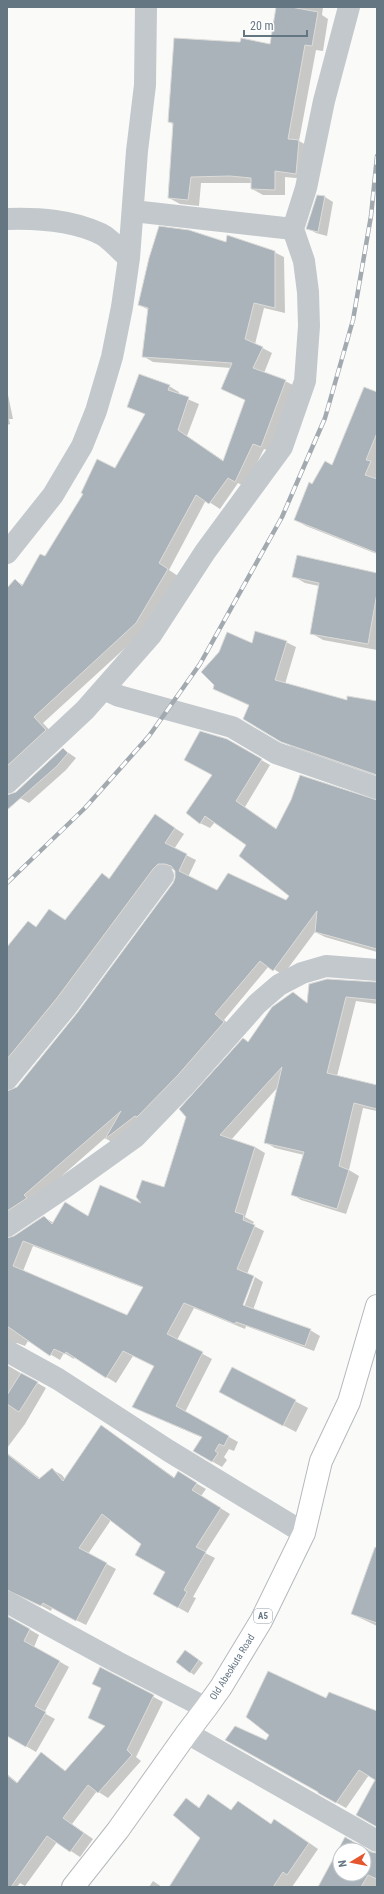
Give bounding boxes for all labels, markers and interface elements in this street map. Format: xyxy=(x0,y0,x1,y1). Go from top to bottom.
scale bar xyxy=(244,12,307,38)
text: 20 m xyxy=(250,19,274,33)
road number: A5 xyxy=(254,1609,272,1623)
street label: Old Abeokuta Road xyxy=(207,1632,257,1702)
north arrow xyxy=(332,1842,372,1882)
text: N xyxy=(336,1859,350,1868)

